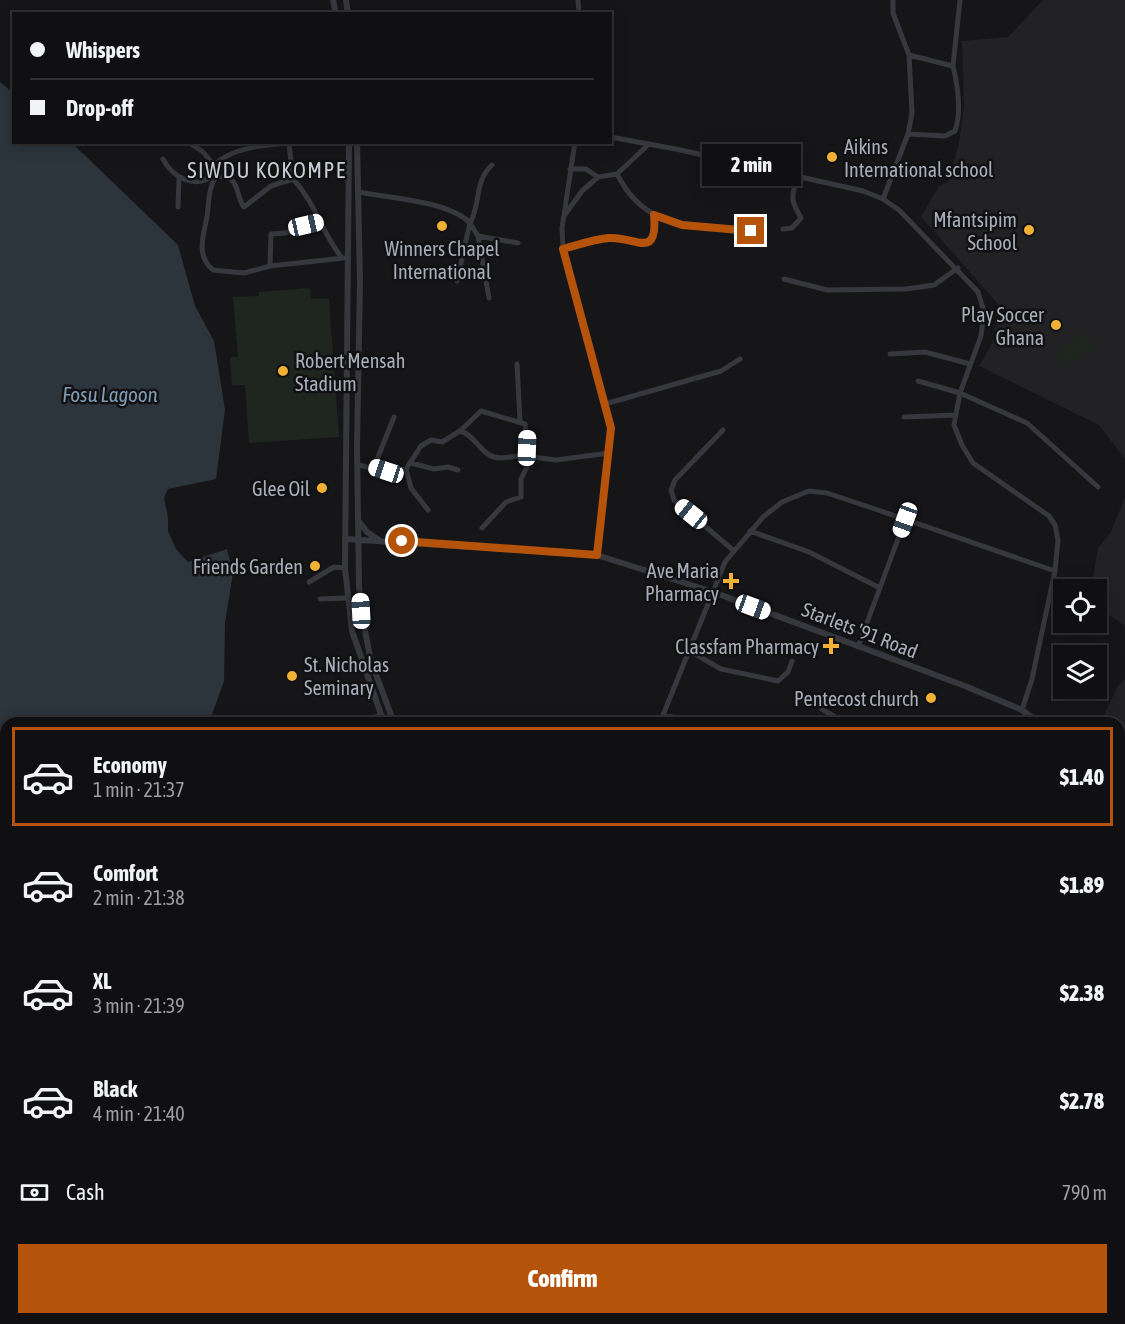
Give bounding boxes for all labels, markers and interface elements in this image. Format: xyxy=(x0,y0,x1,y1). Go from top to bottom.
text: Whispers xyxy=(66,37,140,63)
text: Drop-off xyxy=(66,95,133,121)
place label: Aikins International school xyxy=(844,135,994,181)
callout: 2 min xyxy=(702,144,801,186)
marker: Aikins International school xyxy=(825,150,839,164)
text: 2 min xyxy=(731,153,772,176)
district label: SIWDU KOKOMPE xyxy=(187,157,347,183)
place label: Mfantsipim School xyxy=(933,208,1018,254)
car xyxy=(286,212,326,238)
route end xyxy=(737,217,764,244)
marker: Winners Chapel International xyxy=(435,219,449,233)
marker: Mfantsipim School xyxy=(1022,223,1036,237)
place label: Winners Chapel International xyxy=(384,237,500,283)
place label: Play Soccer Ghana xyxy=(961,303,1045,349)
marker: Play Soccer Ghana xyxy=(1049,318,1063,332)
place label: Robert Mensah Stadium xyxy=(295,349,405,395)
marker: Robert Mensah Stadium xyxy=(276,364,290,378)
water label: Fosu Lagoon xyxy=(62,382,158,406)
car xyxy=(517,430,537,466)
car xyxy=(366,457,406,485)
place label: Glee Oil xyxy=(252,477,311,500)
marker: Glee Oil xyxy=(315,481,329,495)
car xyxy=(671,496,711,532)
car xyxy=(890,500,920,540)
route start xyxy=(388,527,415,554)
place label: Friends Garden xyxy=(193,555,303,578)
marker: Friends Garden xyxy=(308,559,322,573)
place label: Ave Maria Pharmacy xyxy=(645,559,719,605)
marker: Ave Maria Pharmacy xyxy=(724,574,738,588)
map controls xyxy=(1053,579,1107,699)
button: locate xyxy=(1053,579,1107,633)
car xyxy=(733,592,773,622)
car xyxy=(351,593,371,629)
street label: Starlets '91 Road xyxy=(799,597,921,663)
place label: Classfam Pharmacy xyxy=(675,635,819,658)
marker: Classfam Pharmacy xyxy=(824,639,838,653)
button: layers xyxy=(1053,645,1107,699)
place label: St. Nicholas Seminary xyxy=(304,653,389,699)
marker: St. Nicholas Seminary xyxy=(285,669,299,683)
place label: Pentecost church xyxy=(794,687,919,710)
marker: Pentecost church xyxy=(924,691,938,705)
icon: car xyxy=(21,750,75,804)
text: Economy xyxy=(93,752,167,778)
text: $1.40 xyxy=(1060,764,1104,790)
text: 1 min · 21:37 xyxy=(93,778,185,801)
icon: car xyxy=(21,858,75,912)
text: Comfort xyxy=(93,860,158,886)
text: $1.89 xyxy=(1060,872,1104,898)
text: 2 min · 21:38 xyxy=(93,886,185,909)
icon: car xyxy=(21,966,75,1020)
text: XL xyxy=(93,968,111,994)
text: $2.38 xyxy=(1060,980,1104,1006)
text: 3 min · 21:39 xyxy=(93,994,185,1017)
icon: car xyxy=(21,1074,75,1128)
text: Black xyxy=(93,1076,137,1102)
text: $2.78 xyxy=(1060,1088,1104,1114)
text: 4 min · 21:40 xyxy=(93,1102,185,1125)
icon: cash xyxy=(18,1176,51,1209)
text: Cash xyxy=(66,1179,105,1205)
text: 790 m xyxy=(1062,1181,1107,1204)
button: Confirm xyxy=(18,1244,1107,1313)

